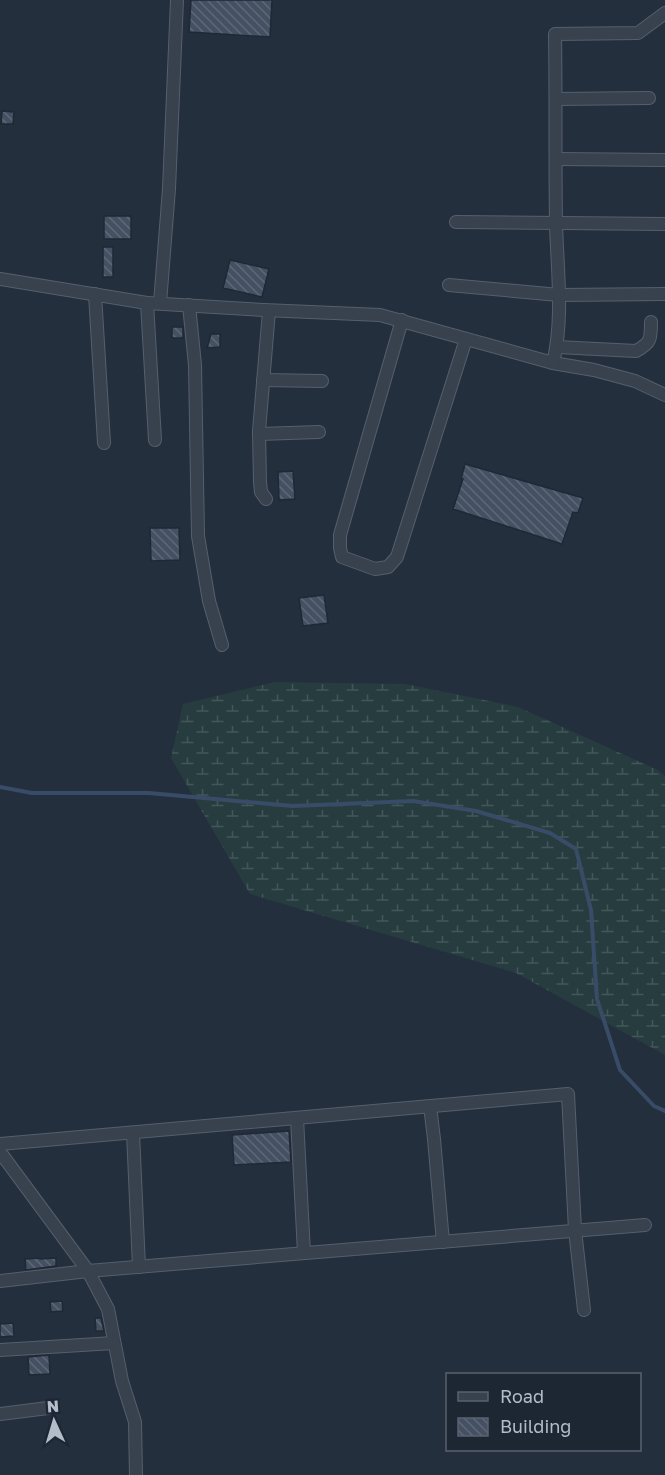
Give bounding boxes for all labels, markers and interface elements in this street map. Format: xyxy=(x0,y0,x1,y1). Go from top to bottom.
legend xyxy=(446,1373,641,1451)
text: Road xyxy=(500,1385,544,1407)
north arrow xyxy=(24,1391,84,1451)
text: N xyxy=(46,1396,60,1416)
text: Building xyxy=(500,1415,571,1437)

